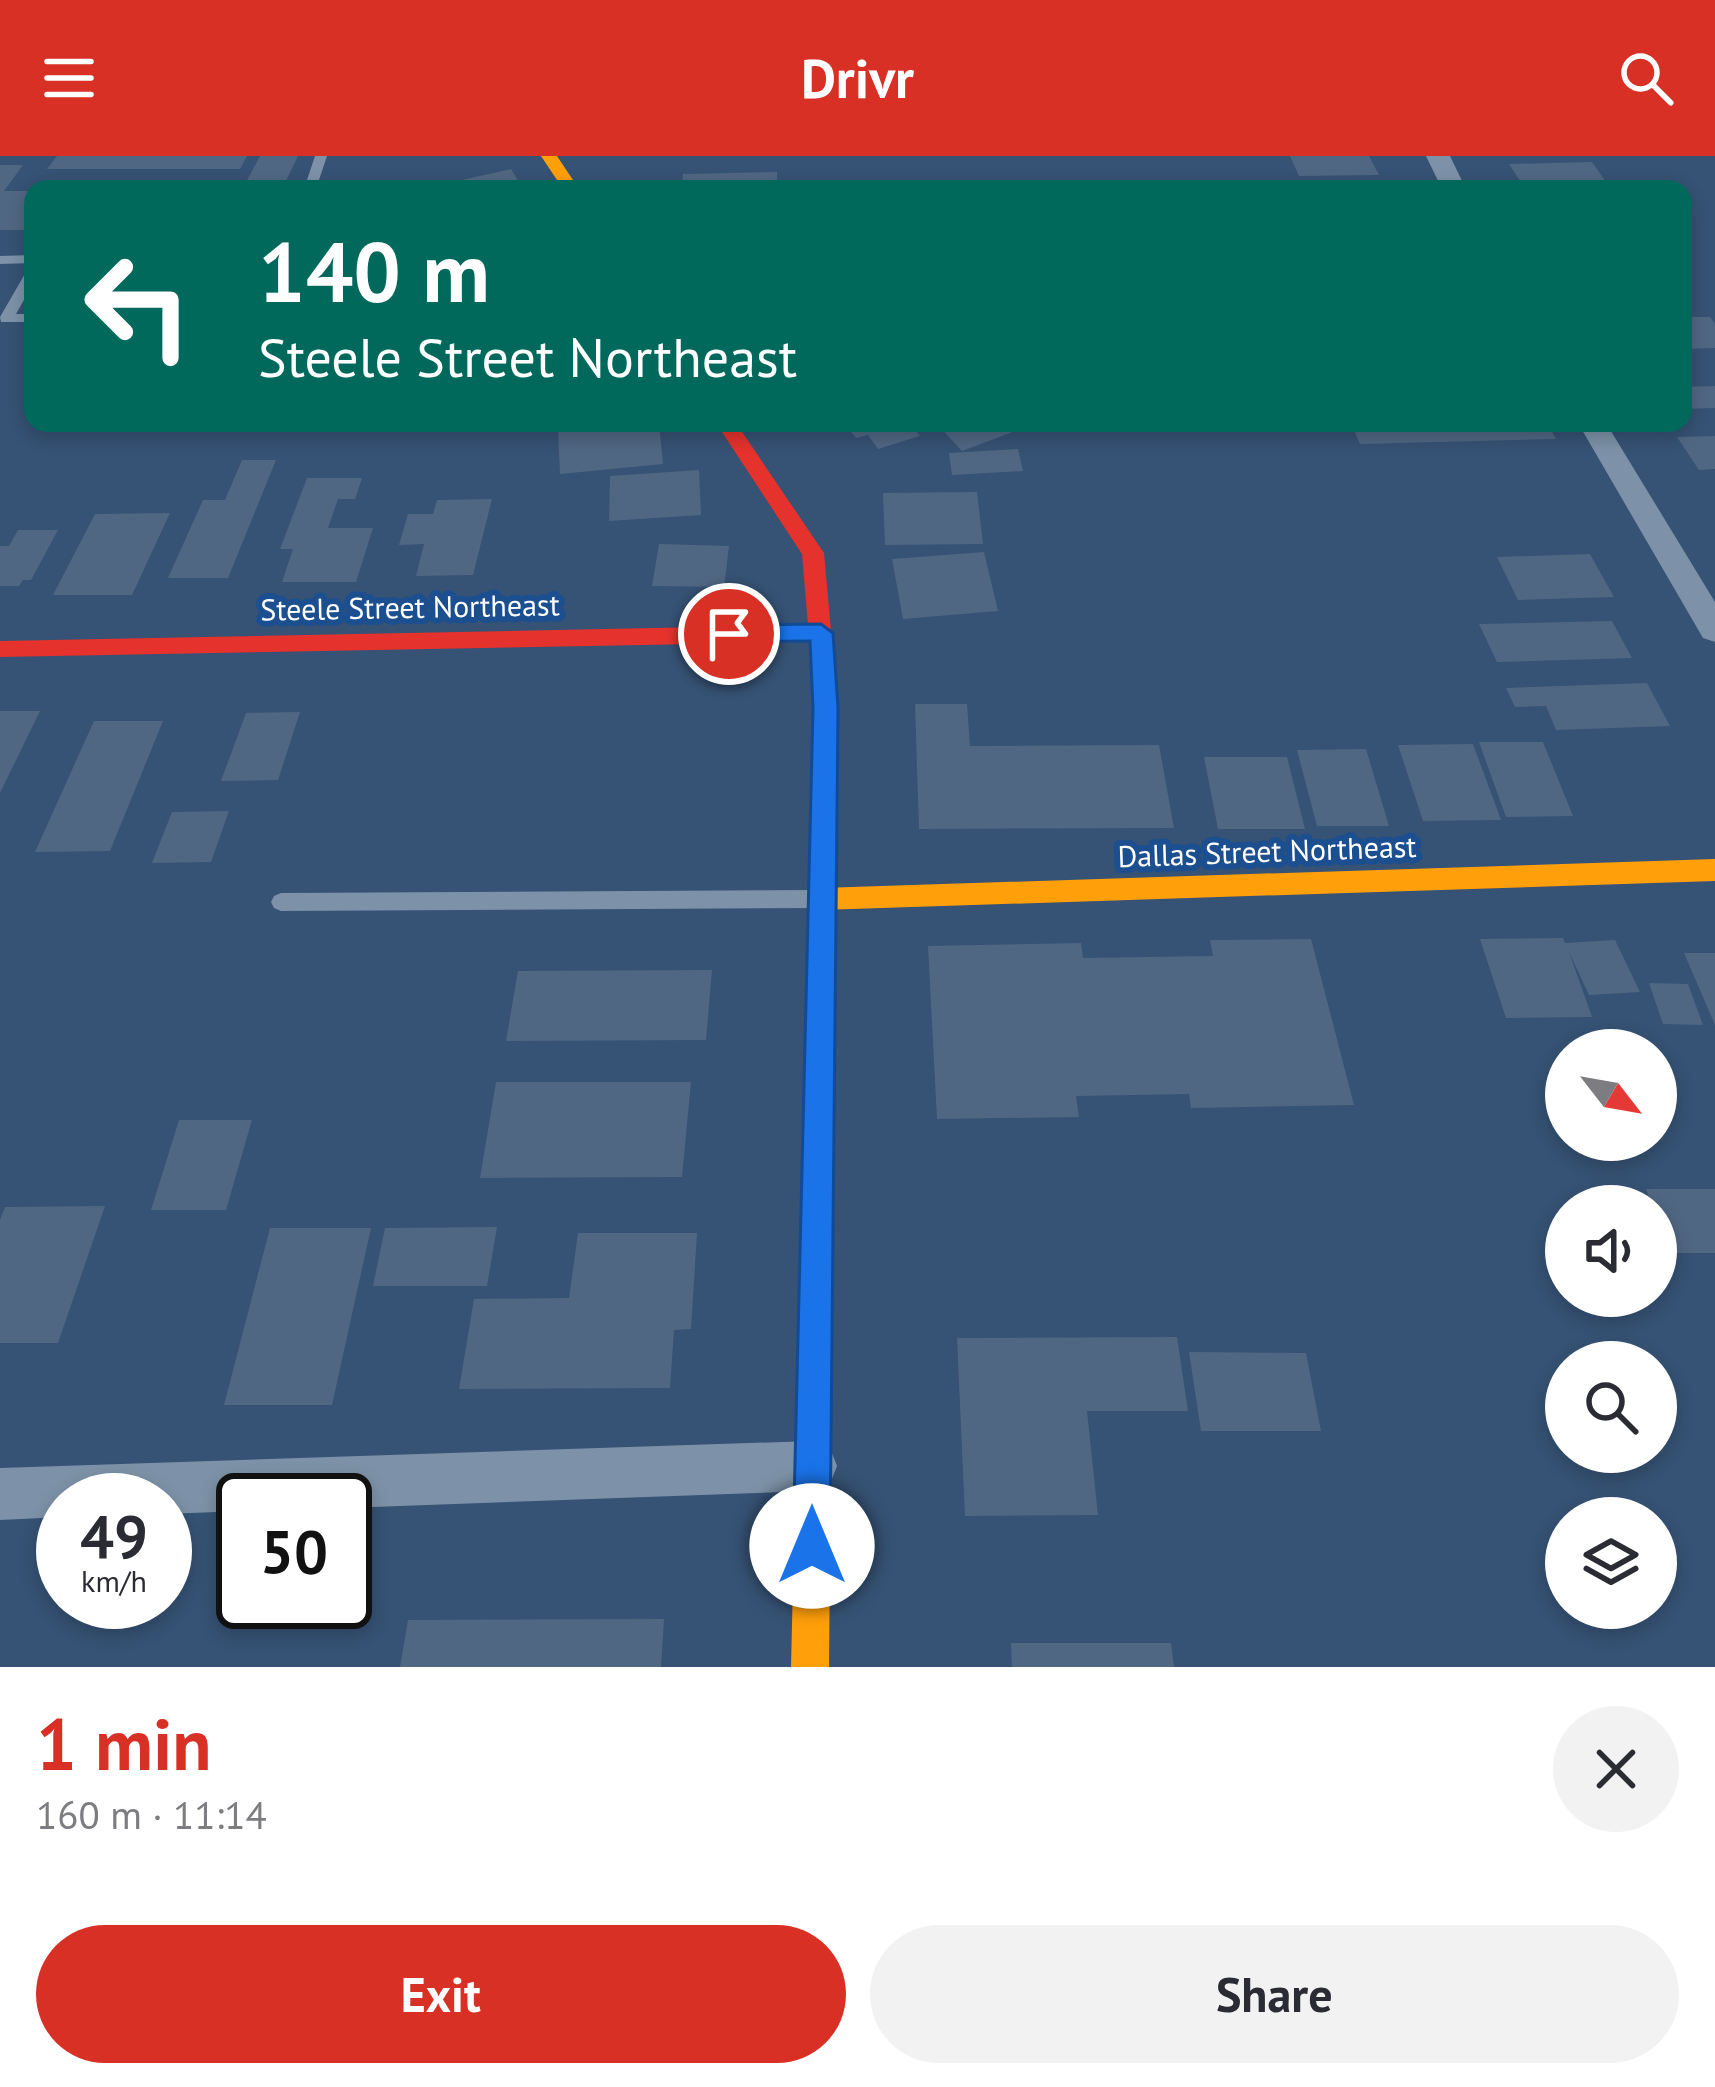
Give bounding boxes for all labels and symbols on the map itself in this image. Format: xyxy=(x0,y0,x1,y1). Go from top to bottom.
pin xyxy=(678,583,780,685)
street label: Steele Street Northeast xyxy=(260,584,560,629)
street label: Dallas Street Northeast xyxy=(1117,826,1417,875)
north arrow xyxy=(1545,1029,1677,1161)
speed limit sign: 50 xyxy=(216,1473,372,1629)
position arrow xyxy=(749,1483,875,1609)

